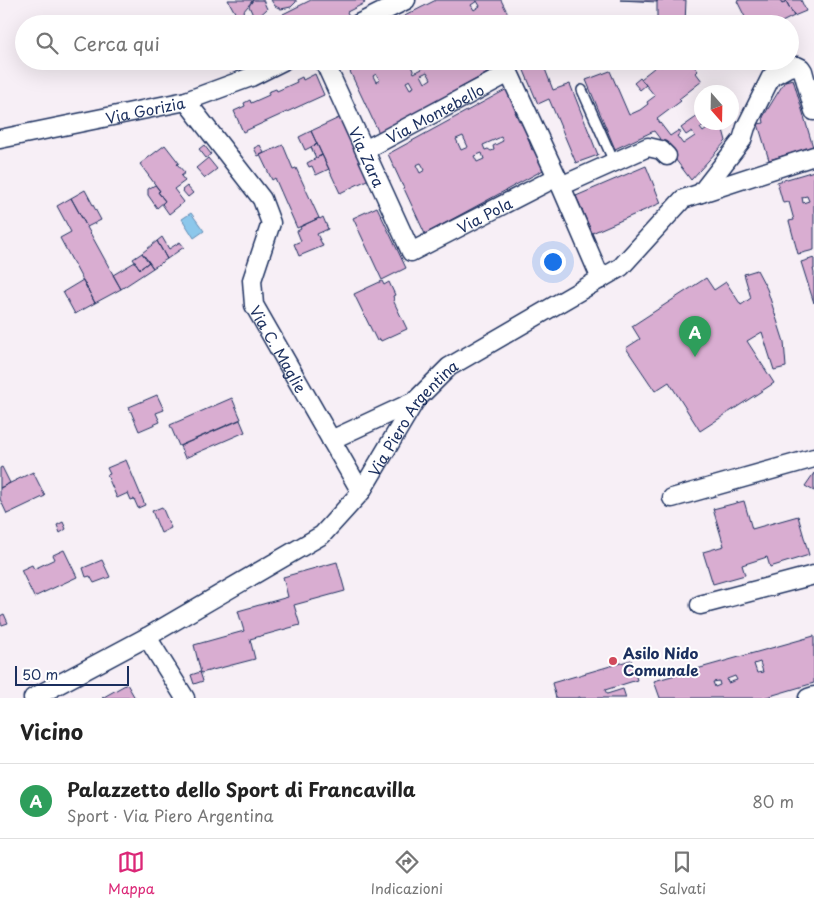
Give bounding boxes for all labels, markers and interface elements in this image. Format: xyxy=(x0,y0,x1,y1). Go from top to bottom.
search box xyxy=(15,15,799,70)
icon: search xyxy=(33,29,61,57)
text: Cerca qui xyxy=(73,29,160,57)
street label: Via Montebello xyxy=(382,77,488,148)
north arrow xyxy=(694,85,739,130)
street label: Via Gorizia xyxy=(103,90,188,129)
street label: Via Zara xyxy=(344,123,391,190)
street label: Via Pola xyxy=(452,191,516,238)
your location xyxy=(540,249,566,275)
street label: Via C. Maglie xyxy=(245,301,313,397)
pin: A xyxy=(679,316,711,357)
street label: Via Piero Argentina xyxy=(361,353,462,480)
place label: Asilo Nido Comunale xyxy=(623,641,699,681)
marker: Asilo Nido Comunale xyxy=(607,655,619,667)
scale bar xyxy=(15,663,129,686)
text: 50 m xyxy=(22,664,58,685)
text: Vicino xyxy=(20,715,83,747)
text: Palazzetto dello Sport di Francavilla xyxy=(67,775,416,803)
text: A xyxy=(30,789,42,813)
text: 80 m xyxy=(752,789,794,813)
text: Sport · Via Piero Argentina xyxy=(67,803,274,827)
tab: Mappa xyxy=(108,848,155,899)
tab: Indicazioni xyxy=(371,848,443,899)
tab: Salvati xyxy=(659,848,706,899)

